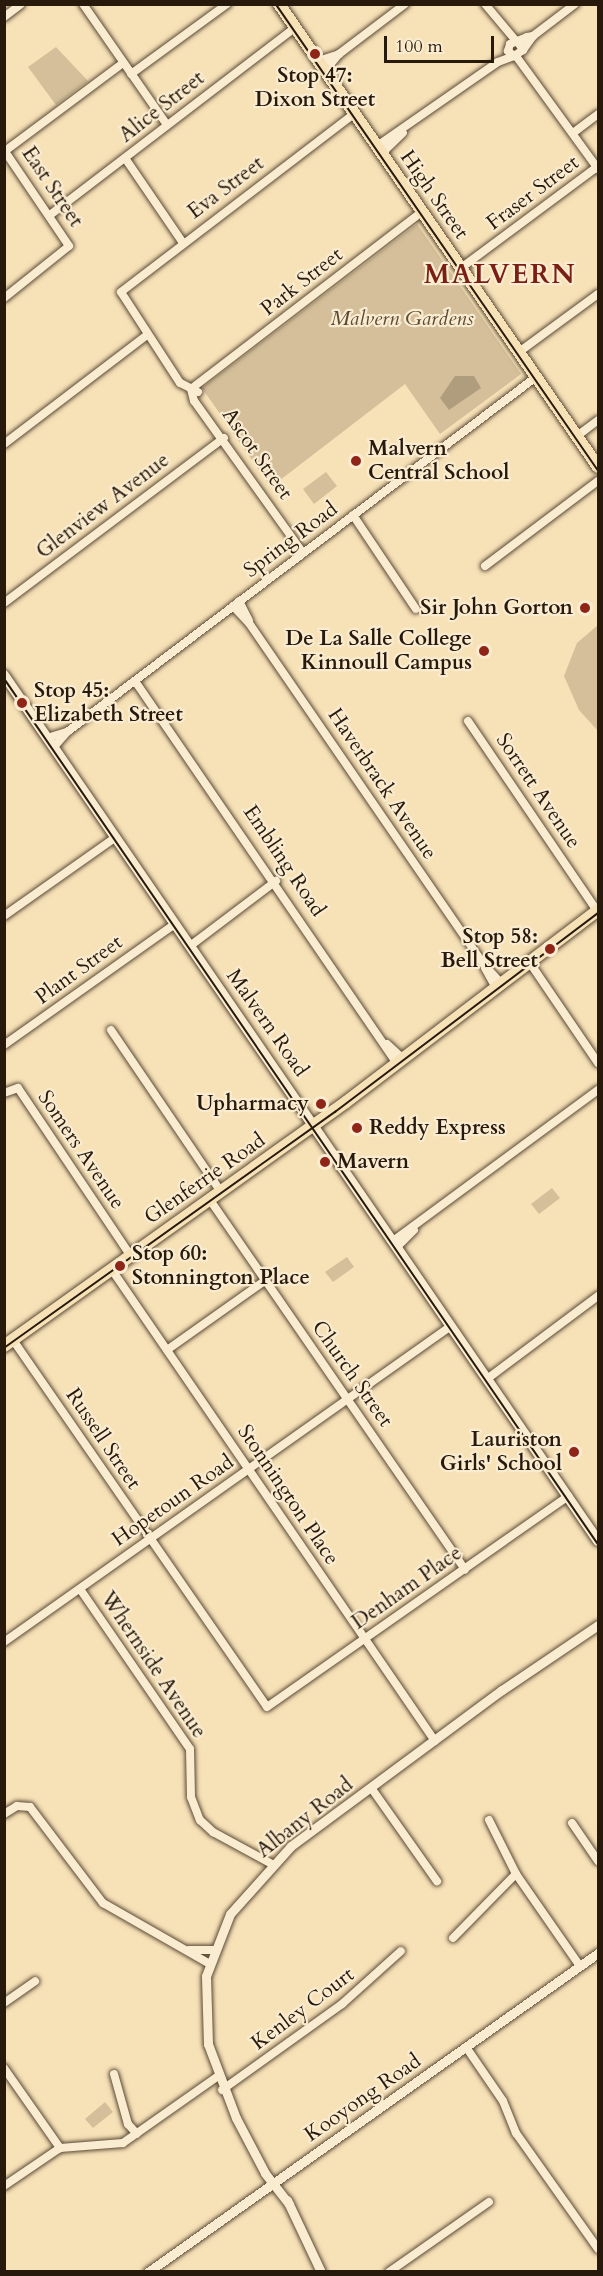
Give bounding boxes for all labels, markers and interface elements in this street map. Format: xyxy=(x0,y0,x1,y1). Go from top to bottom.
scale bar xyxy=(387,24,496,62)
text: 100 m xyxy=(395,34,443,59)
marker: Stop 47: Dixon Street xyxy=(308,47,322,61)
place label: Stop 47: Dixon Street xyxy=(255,63,375,113)
street label: Alice Street xyxy=(114,66,210,148)
street label: East Street xyxy=(16,142,88,232)
street label: High Street xyxy=(394,146,474,244)
street label: Fraser Street xyxy=(482,150,584,236)
street label: Eva Street xyxy=(183,151,269,225)
street label: Park Street xyxy=(256,242,348,322)
district label: MALVERN xyxy=(424,259,576,291)
park label: Malvern Gardens xyxy=(330,306,474,332)
street label: Ascot Street xyxy=(216,403,298,505)
place label: Malvern Central School xyxy=(368,436,509,486)
street label: Glenview Avenue xyxy=(31,448,175,564)
marker: Malvern Central School xyxy=(349,454,363,468)
street label: Spring Road xyxy=(239,497,343,583)
place label: Sir John Gorton xyxy=(420,595,573,621)
marker: Sir John Gorton xyxy=(578,601,592,615)
place label: De La Salle College Kinnoull Campus xyxy=(285,626,472,676)
marker: De La Salle College Kinnoull Campus xyxy=(477,644,491,658)
place label: Stop 45: Elizabeth Street xyxy=(34,678,183,728)
marker: Stop 45: Elizabeth Street xyxy=(15,696,29,710)
street label: Haverbrack Avenue xyxy=(322,704,442,864)
street label: Sorrett Avenue xyxy=(490,729,586,853)
street label: Embling Road xyxy=(238,801,330,921)
place label: Stop 58: Bell Street xyxy=(441,924,538,974)
street label: Plant Street xyxy=(31,930,127,1010)
marker: Stop 58: Bell Street xyxy=(543,942,557,956)
street label: Malvern Road xyxy=(221,964,313,1082)
street label: Somers Avenue xyxy=(32,1086,130,1214)
place label: Upharmacy xyxy=(196,1091,309,1117)
marker: Upharmacy xyxy=(314,1097,328,1111)
place label: Reddy Express xyxy=(369,1115,506,1141)
marker: Reddy Express xyxy=(350,1121,364,1135)
street label: Glenferrie Road xyxy=(140,1128,270,1230)
place label: Mavern xyxy=(337,1149,409,1175)
marker: Mavern xyxy=(318,1155,332,1169)
place label: Stop 60: Stonnington Place xyxy=(132,1241,310,1291)
marker: Stop 60: Stonnington Place xyxy=(113,1259,127,1273)
street label: Church Street xyxy=(306,1316,398,1432)
street label: Russell Street xyxy=(60,1384,146,1494)
street label: Stonnington Place xyxy=(232,1420,344,1570)
place label: Lauriston Girls' School xyxy=(440,1427,562,1477)
marker: Lauriston Girls' School xyxy=(567,1445,581,1459)
street label: Hopetoun Road xyxy=(107,1450,239,1552)
street label: Denham Place xyxy=(347,1541,467,1635)
street label: Whernside Avenue xyxy=(95,1587,211,1743)
street label: Albany Road xyxy=(252,1773,358,1863)
street label: Kenley Court xyxy=(247,1962,359,2056)
street label: Kooyong Road xyxy=(300,2049,426,2147)

